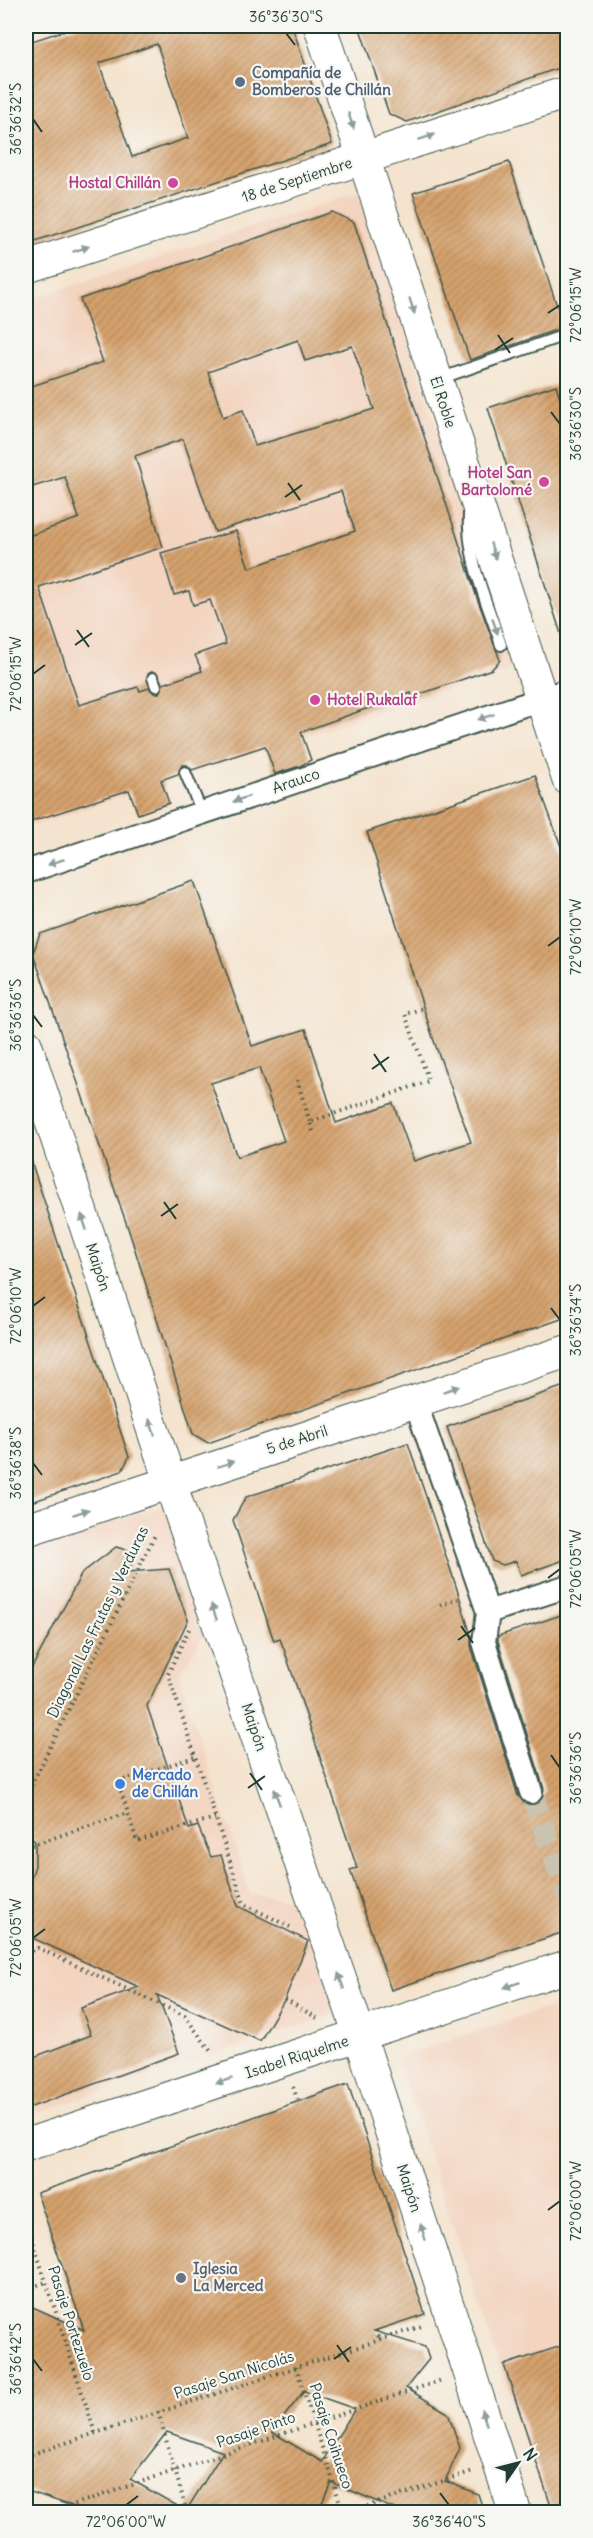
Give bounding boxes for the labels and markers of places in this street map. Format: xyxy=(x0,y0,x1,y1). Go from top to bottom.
place label: Compañía de Bomberos de Chillán xyxy=(252,63,391,99)
marker: Compañía de Bomberos de Chillán xyxy=(233,75,247,89)
place label: Hostal Chillán xyxy=(69,173,161,192)
marker: Hostal Chillán xyxy=(166,176,180,190)
place label: Hotel San Bartolomé xyxy=(461,463,532,499)
marker: Hotel San Bartolomé xyxy=(537,475,551,489)
place label: Hotel Rukalaf xyxy=(327,690,418,709)
marker: Hotel Rukalaf xyxy=(308,693,322,707)
place label: Mercado de Chillán xyxy=(132,1765,199,1801)
marker: Mercado de Chillán xyxy=(113,1777,127,1791)
place label: Iglesia La Merced xyxy=(193,2259,264,2295)
marker: Iglesia La Merced xyxy=(174,2271,188,2285)

